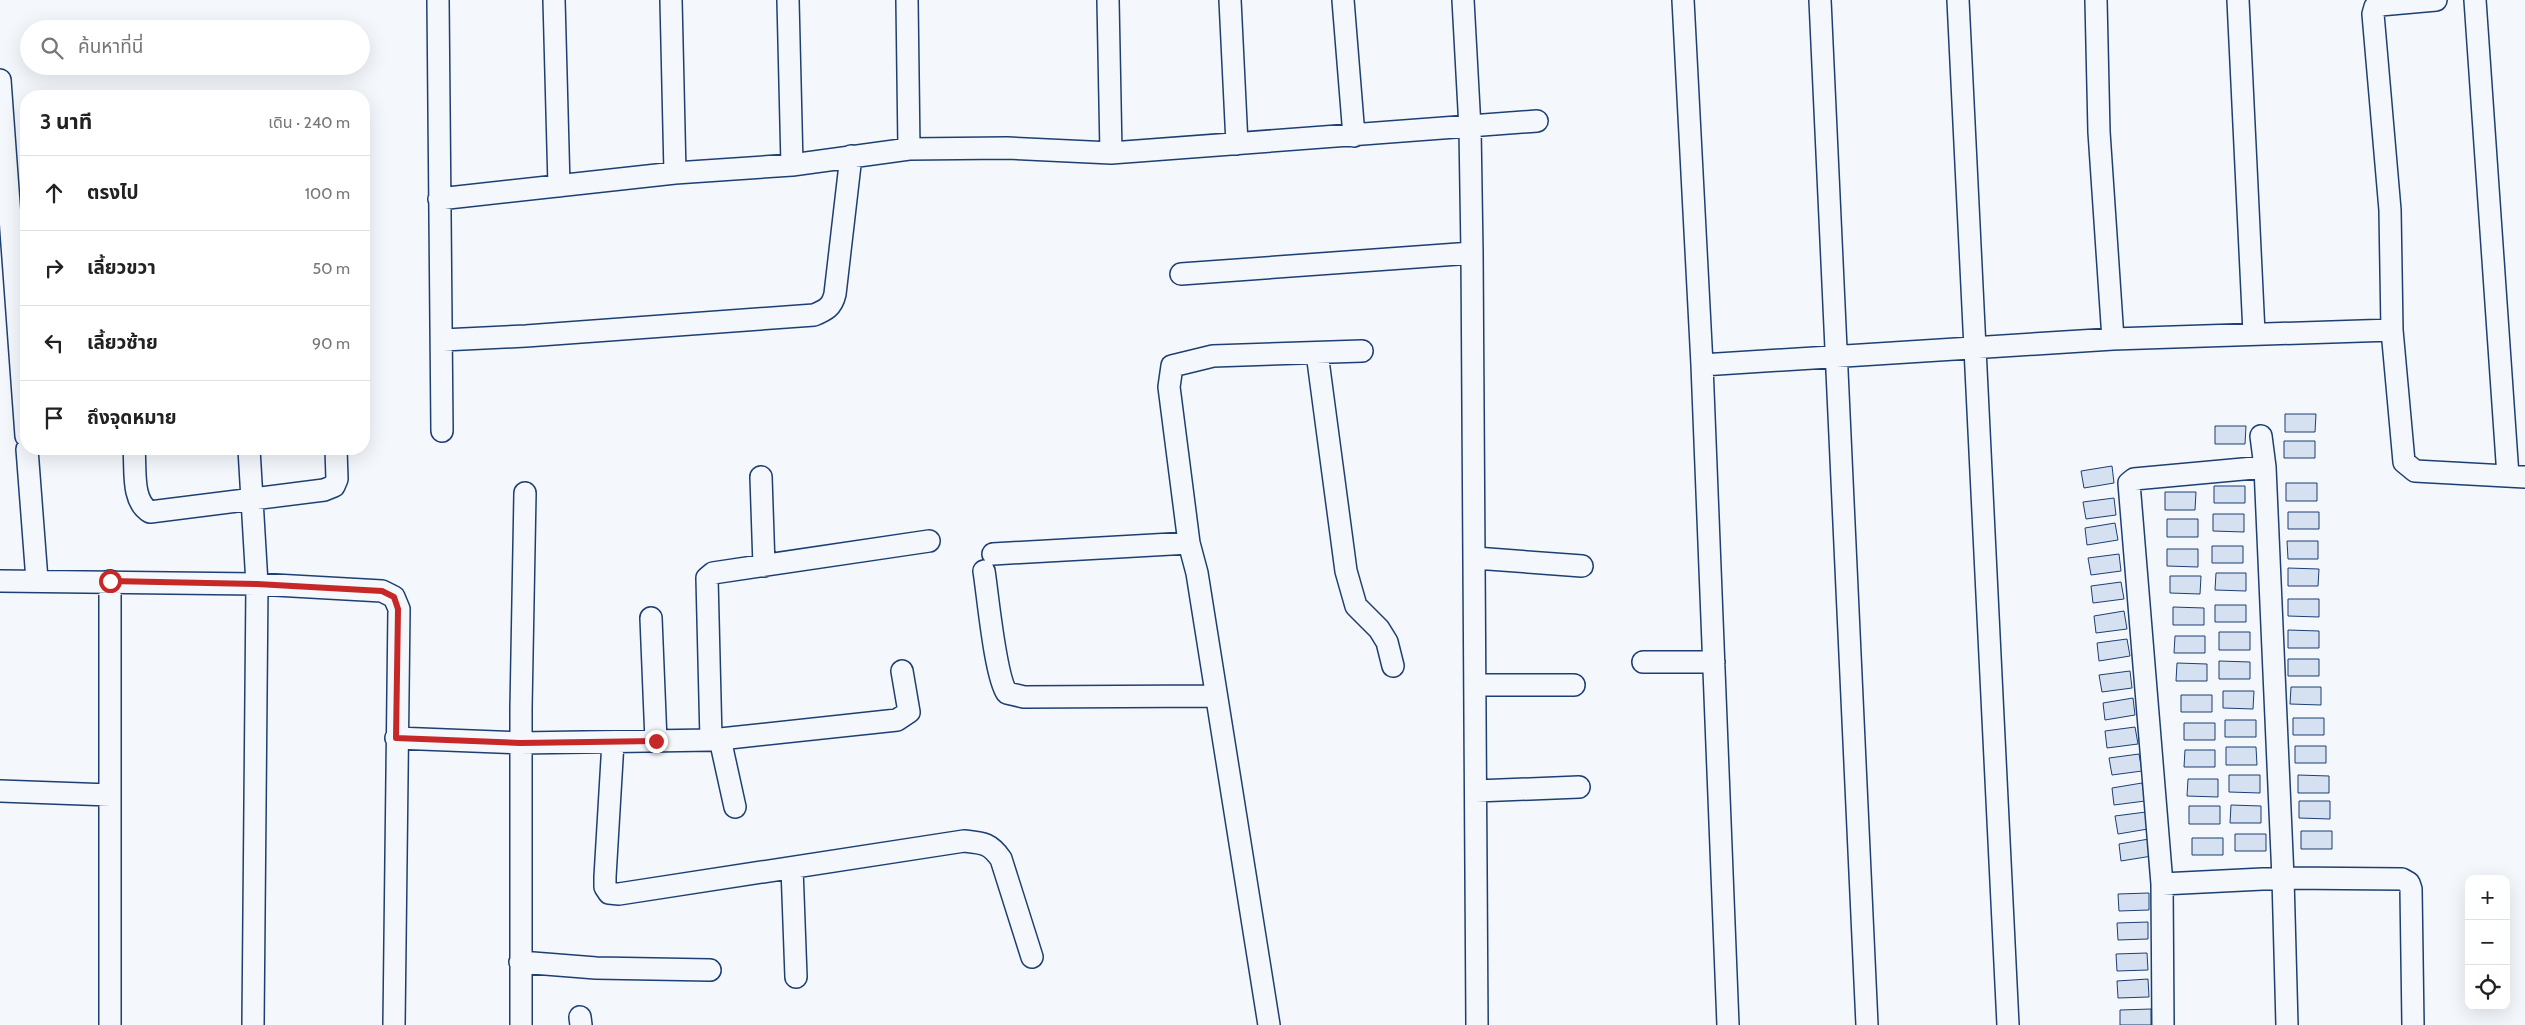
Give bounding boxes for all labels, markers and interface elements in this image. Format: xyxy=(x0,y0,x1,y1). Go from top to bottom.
search box xyxy=(20,20,370,75)
icon: search xyxy=(38,34,66,62)
text: ค้นหาที่นี่ xyxy=(78,35,143,58)
text: 3 นาที xyxy=(40,109,92,134)
text: เดิน · 240 m xyxy=(268,113,350,132)
icon: ahead xyxy=(40,179,68,207)
text: ตรงไป xyxy=(87,181,139,204)
text: 100 m xyxy=(305,184,350,203)
icon: right xyxy=(40,254,68,282)
text: เลี้ยวขวา xyxy=(87,256,156,279)
text: 50 m xyxy=(313,259,350,278)
icon: left xyxy=(40,329,68,357)
text: เลี้ยวซ้าย xyxy=(87,331,158,354)
text: 90 m xyxy=(312,334,350,353)
icon: arrive xyxy=(40,404,68,432)
text: ถึงจุดหมาย xyxy=(87,406,177,429)
route start xyxy=(99,570,122,593)
route end xyxy=(645,730,668,753)
map controls xyxy=(2465,875,2510,1010)
button: + xyxy=(2465,875,2510,920)
button: − xyxy=(2465,920,2510,965)
button: locate xyxy=(2465,965,2510,1010)

